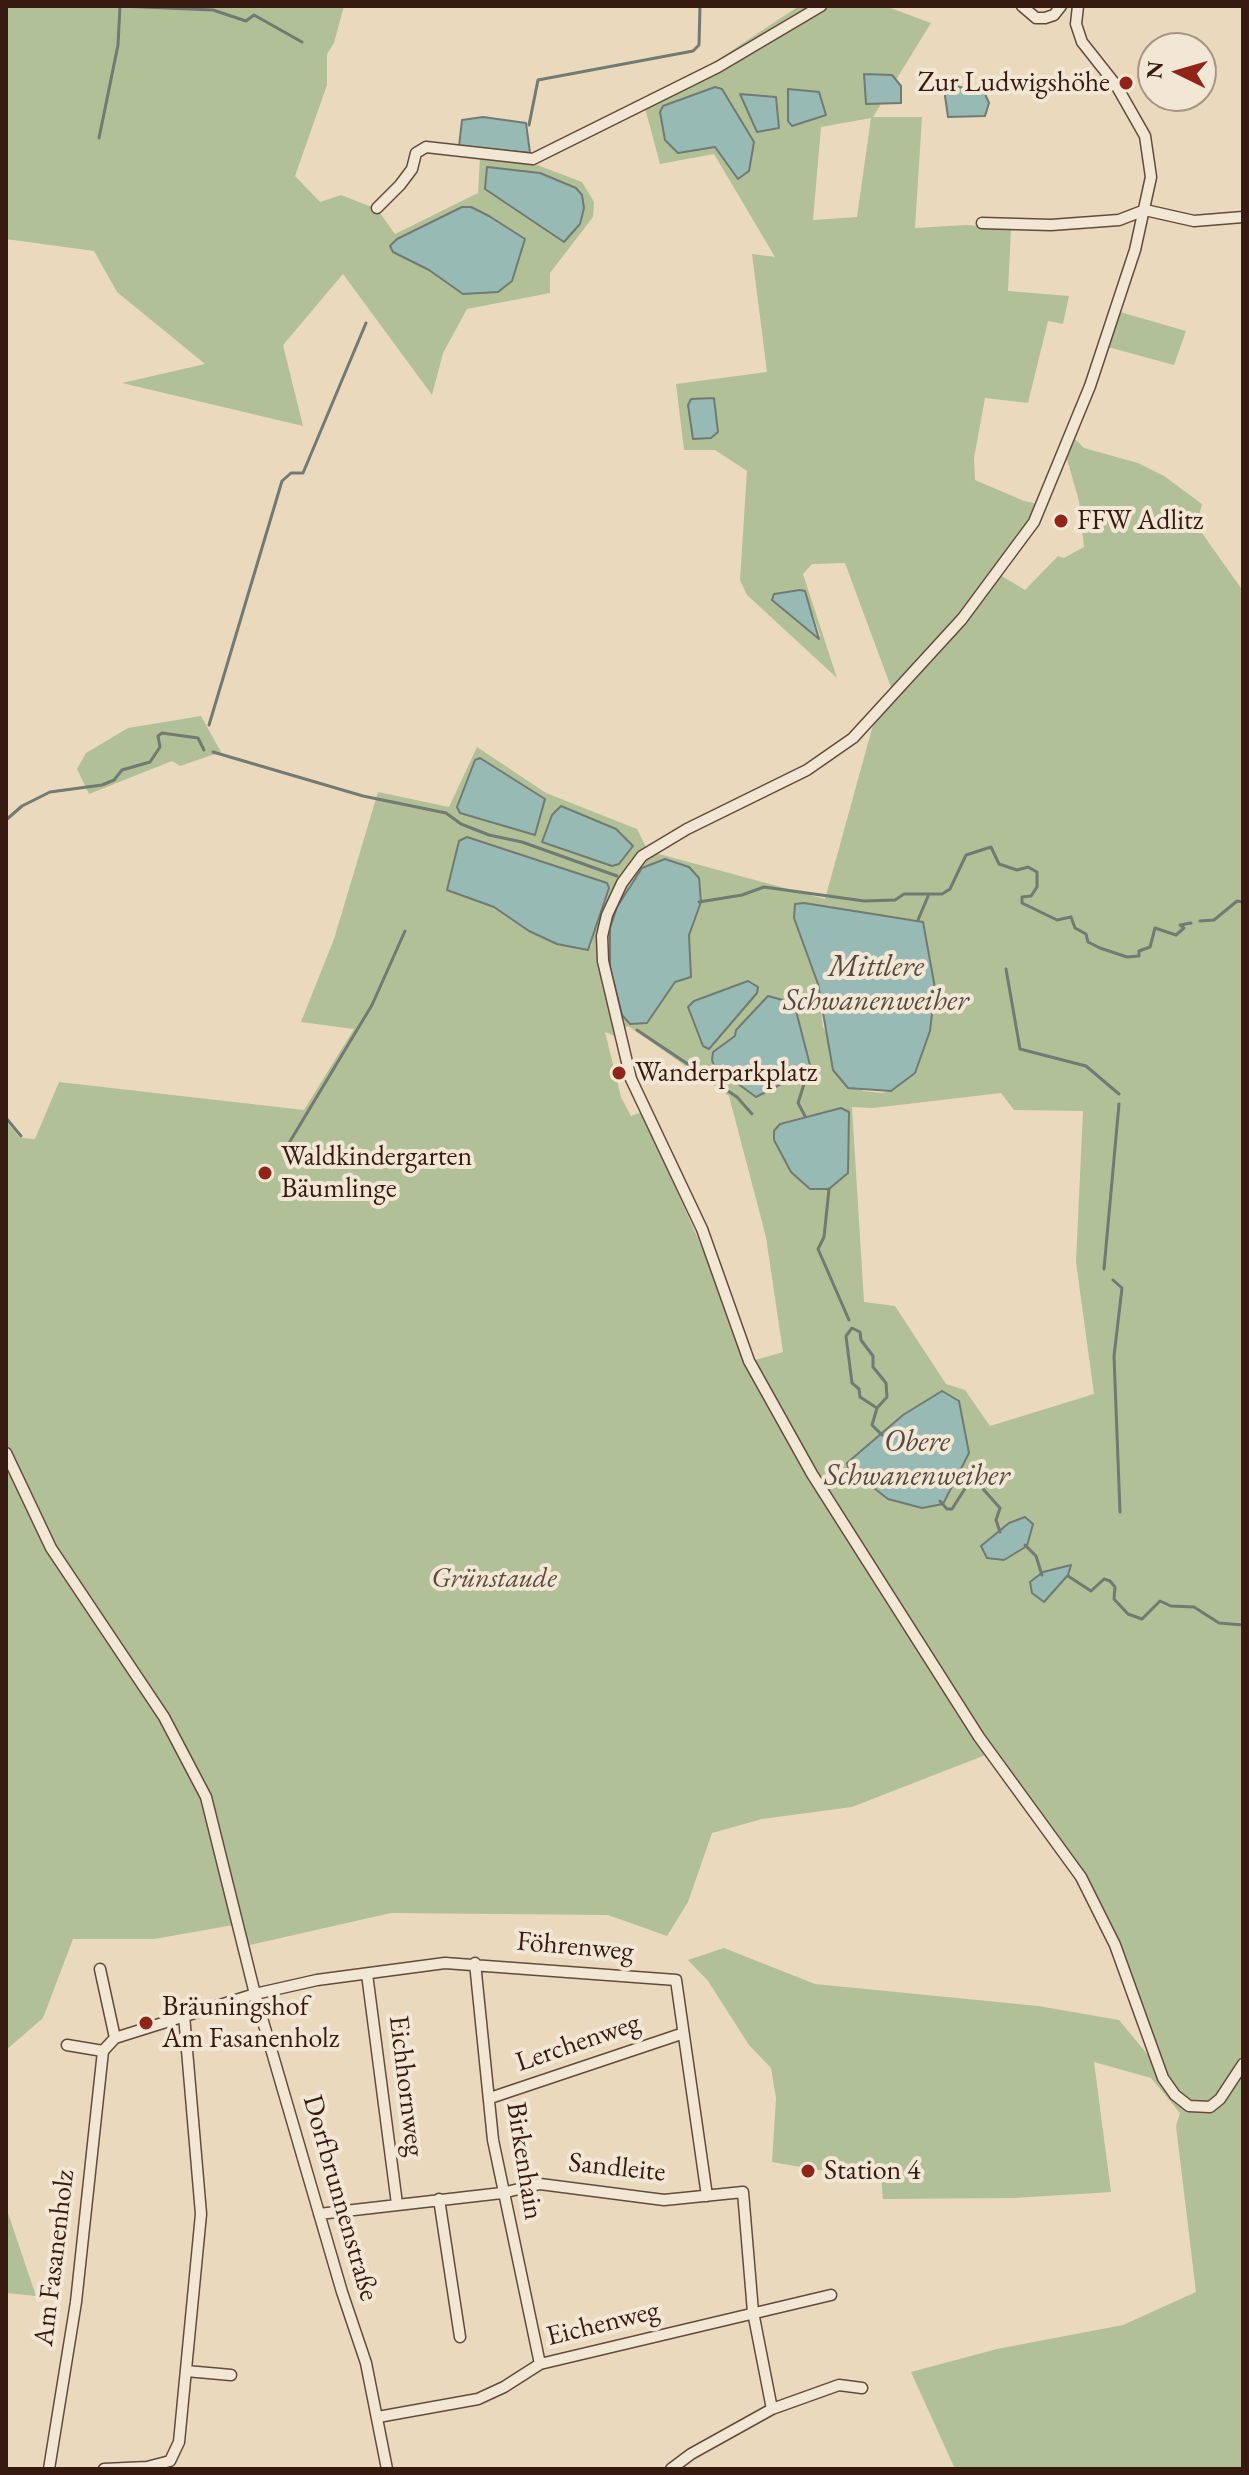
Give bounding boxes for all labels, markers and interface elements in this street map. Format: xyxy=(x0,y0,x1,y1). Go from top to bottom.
north arrow xyxy=(1137,32,1217,112)
text: N xyxy=(1139,60,1170,80)
place label: Zur Ludwigshöhe xyxy=(918,66,1110,100)
marker: Zur Ludwigshöhe xyxy=(1117,74,1135,92)
place label: FFW Adlitz xyxy=(1077,504,1203,538)
marker: FFW Adlitz xyxy=(1052,512,1070,530)
water label: Mittlere Schwanenweiher xyxy=(783,950,969,1020)
place label: Wanderparkplatz xyxy=(635,1056,817,1090)
marker: Wanderparkplatz xyxy=(610,1064,628,1082)
place label: Waldkindergarten Bäumlinge xyxy=(281,1140,472,1206)
marker: Waldkindergarten Bäumlinge xyxy=(256,1164,274,1182)
water label: Obere Schwanenweiher xyxy=(824,1425,1010,1496)
park label: Grünstaude xyxy=(431,1562,557,1596)
street label: Föhrenweg xyxy=(515,1925,635,1969)
place label: Bräuningshof Am Fasanenholz xyxy=(162,1990,339,2056)
street label: Lerchenweg xyxy=(512,2006,644,2080)
marker: Bräuningshof Am Fasanenholz xyxy=(137,2014,155,2032)
street label: Eichhornweg xyxy=(381,2014,431,2158)
street label: Dorfbrunnenstraße xyxy=(295,2091,385,2305)
street label: Birkenhain xyxy=(498,2100,550,2222)
street label: Sandleite xyxy=(567,2146,667,2190)
place label: Station 4 xyxy=(824,2154,920,2188)
marker: Station 4 xyxy=(799,2162,817,2180)
street label: Am Fasanenholz xyxy=(28,2168,82,2348)
street label: Eichenweg xyxy=(543,2294,663,2354)

